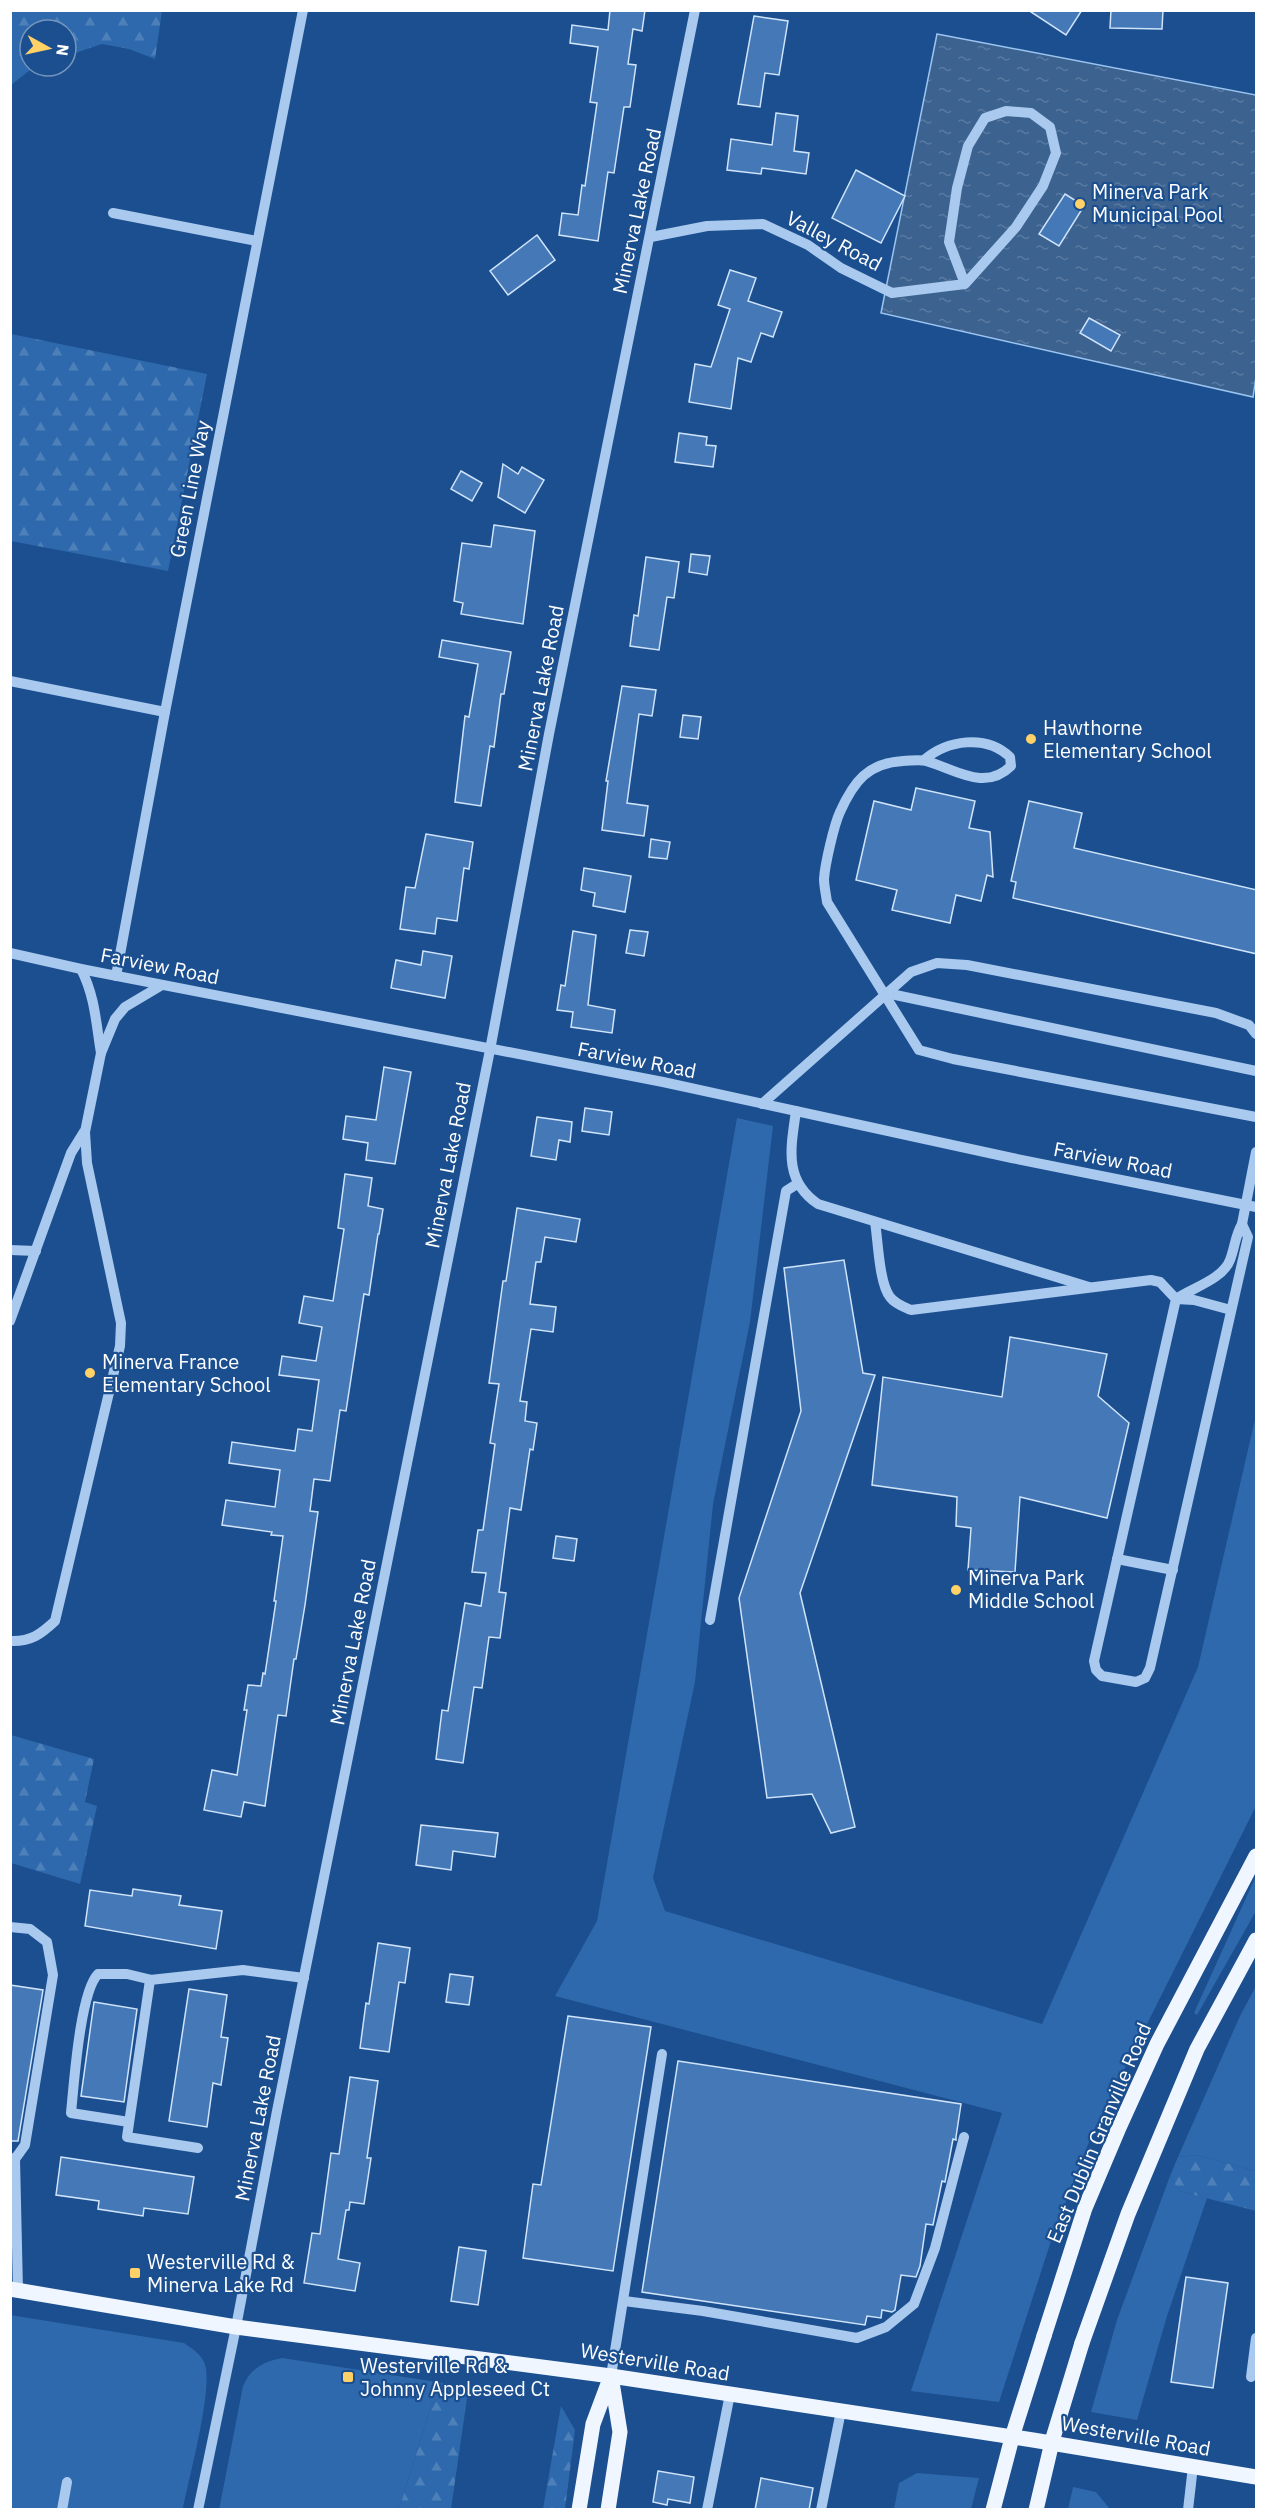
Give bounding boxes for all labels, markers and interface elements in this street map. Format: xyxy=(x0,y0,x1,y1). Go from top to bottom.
north arrow xyxy=(18,18,78,78)
text: N xyxy=(52,43,74,57)
street label: Minerva Lake Road xyxy=(606,126,667,296)
place label: Minerva Park Municipal Pool xyxy=(1092,178,1223,228)
marker: Minerva Park Municipal Pool xyxy=(1073,197,1087,211)
street label: Valley Road xyxy=(782,204,887,277)
street label: Green Line Way xyxy=(163,418,216,560)
street label: Minerva Lake Road xyxy=(511,603,570,773)
place label: Hawthorne Elementary School xyxy=(1043,714,1212,764)
marker: Hawthorne Elementary School xyxy=(1024,732,1038,746)
street label: Farview Road xyxy=(98,941,222,990)
street label: Farview Road xyxy=(575,1035,699,1084)
street label: Minerva Lake Road xyxy=(418,1080,477,1250)
street label: Farview Road xyxy=(1051,1135,1175,1184)
place label: Minerva France Elementary School xyxy=(102,1348,271,1398)
marker: Minerva France Elementary School xyxy=(83,1366,97,1380)
street label: Minerva Lake Road xyxy=(323,1557,382,1727)
place label: Minerva Park Middle School xyxy=(968,1564,1094,1614)
marker: Minerva Park Middle School xyxy=(949,1583,963,1597)
street label: East Dublin Granville Road xyxy=(1040,2018,1157,2247)
street label: Minerva Lake Road xyxy=(228,2033,287,2203)
place label: Westerville Rd & Minerva Lake Rd xyxy=(147,2248,295,2298)
marker: Westerville Rd & Minerva Lake Rd xyxy=(128,2266,142,2280)
street label: Westerville Road xyxy=(578,2336,732,2387)
place label: Westerville Rd & Johnny Appleseed Ct xyxy=(360,2352,550,2402)
marker: Westerville Rd & Johnny Appleseed Ct xyxy=(341,2370,355,2384)
street label: Westerville Road xyxy=(1059,2409,1213,2462)

